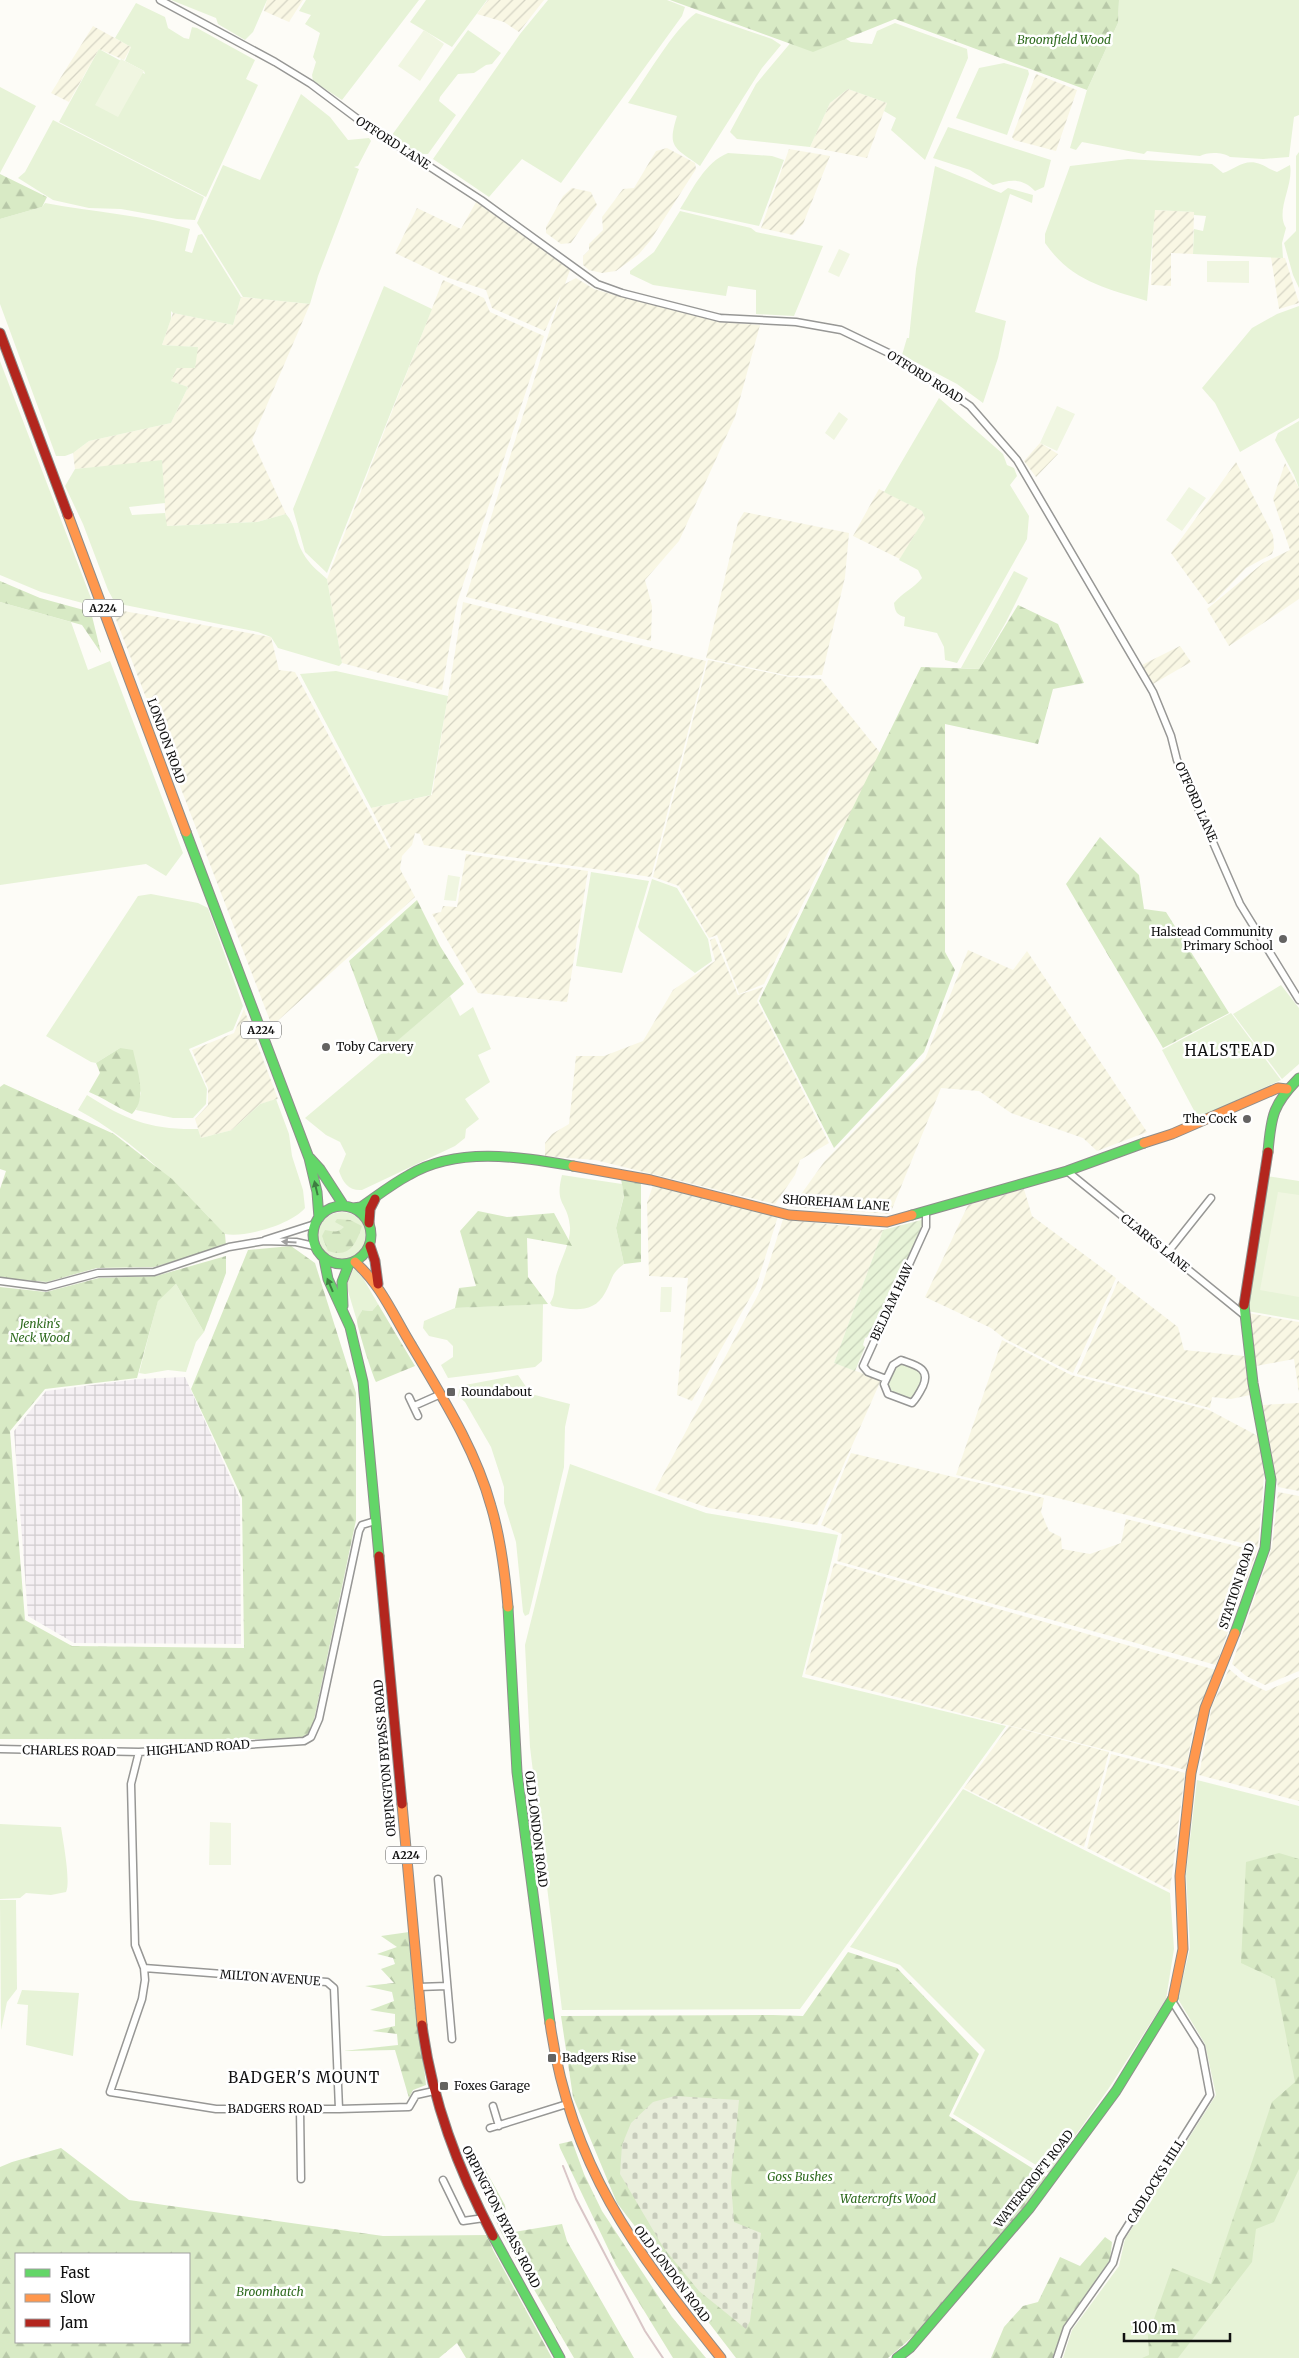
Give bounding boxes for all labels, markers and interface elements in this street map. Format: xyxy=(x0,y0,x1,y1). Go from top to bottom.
park label: Broomfield Wood xyxy=(1017,32,1111,47)
street label: OTFORD LANE xyxy=(353,113,434,173)
street label: OTFORD ROAD xyxy=(884,347,966,406)
road number: A224 xyxy=(83,600,123,616)
street label: LONDON ROAD xyxy=(144,696,189,785)
street label: OTFORD LANE xyxy=(1172,759,1221,845)
place label: Halstead Community Primary School xyxy=(1151,924,1273,953)
marker: Halstead Community Primary School xyxy=(1277,933,1289,945)
road number: A224 xyxy=(241,1022,281,1038)
place label: Toby Carvery xyxy=(336,1039,413,1054)
marker: Toby Carvery xyxy=(320,1041,332,1053)
district label: HALSTEAD xyxy=(1185,1041,1275,1060)
place label: The Cock xyxy=(1183,1111,1237,1126)
marker: The Cock xyxy=(1241,1113,1253,1125)
one-way arrow xyxy=(312,1180,320,1195)
street label: SHOREHAM LANE xyxy=(782,1191,890,1214)
street label: CLARKS LANE xyxy=(1118,1210,1193,1275)
one-way arrow xyxy=(281,1238,297,1246)
street label: BELDAM HAW xyxy=(867,1260,917,1343)
one-way arrow xyxy=(326,1278,334,1292)
park label: Jenkin's Neck Wood xyxy=(10,1316,70,1345)
place label: Roundabout xyxy=(461,1384,532,1399)
marker: Roundabout xyxy=(445,1386,457,1398)
street label: STATION ROAD xyxy=(1216,1541,1258,1631)
street label: ORPINGTON BYPASS ROAD xyxy=(370,1679,399,1837)
street label: HIGHLAND ROAD xyxy=(146,1736,250,1759)
street label: CHARLES ROAD xyxy=(22,1742,116,1759)
street label: OLD LONDON ROAD xyxy=(522,1770,551,1888)
road number: A224 xyxy=(386,1846,426,1864)
street label: MILTON AVENUE xyxy=(219,1967,321,1989)
place label: Badgers Rise xyxy=(562,2050,636,2065)
marker: Badgers Rise xyxy=(546,2052,558,2064)
district label: BADGER'S MOUNT xyxy=(228,2068,380,2087)
place label: Foxes Garage xyxy=(454,2078,530,2093)
marker: Foxes Garage xyxy=(438,2080,450,2092)
street label: BADGERS ROAD xyxy=(228,2101,322,2116)
street label: WATERCROFT ROAD xyxy=(990,2127,1077,2231)
street label: CADLOCKS HILL xyxy=(1124,2135,1188,2226)
street label: ORPINGTON BYPASS ROAD xyxy=(459,2143,544,2290)
park label: Goss Bushes xyxy=(767,2169,833,2184)
park label: Watercrofts Wood xyxy=(840,2191,936,2206)
street label: OLD LONDON ROAD xyxy=(631,2222,714,2325)
legend xyxy=(15,2253,190,2343)
text: Fast xyxy=(60,2263,90,2282)
park label: Broomhatch xyxy=(236,2284,304,2299)
text: Slow xyxy=(60,2288,95,2307)
scale bar xyxy=(1124,2310,1230,2342)
text: Jam xyxy=(59,2313,88,2332)
text: 100 m xyxy=(1132,2318,1176,2337)

